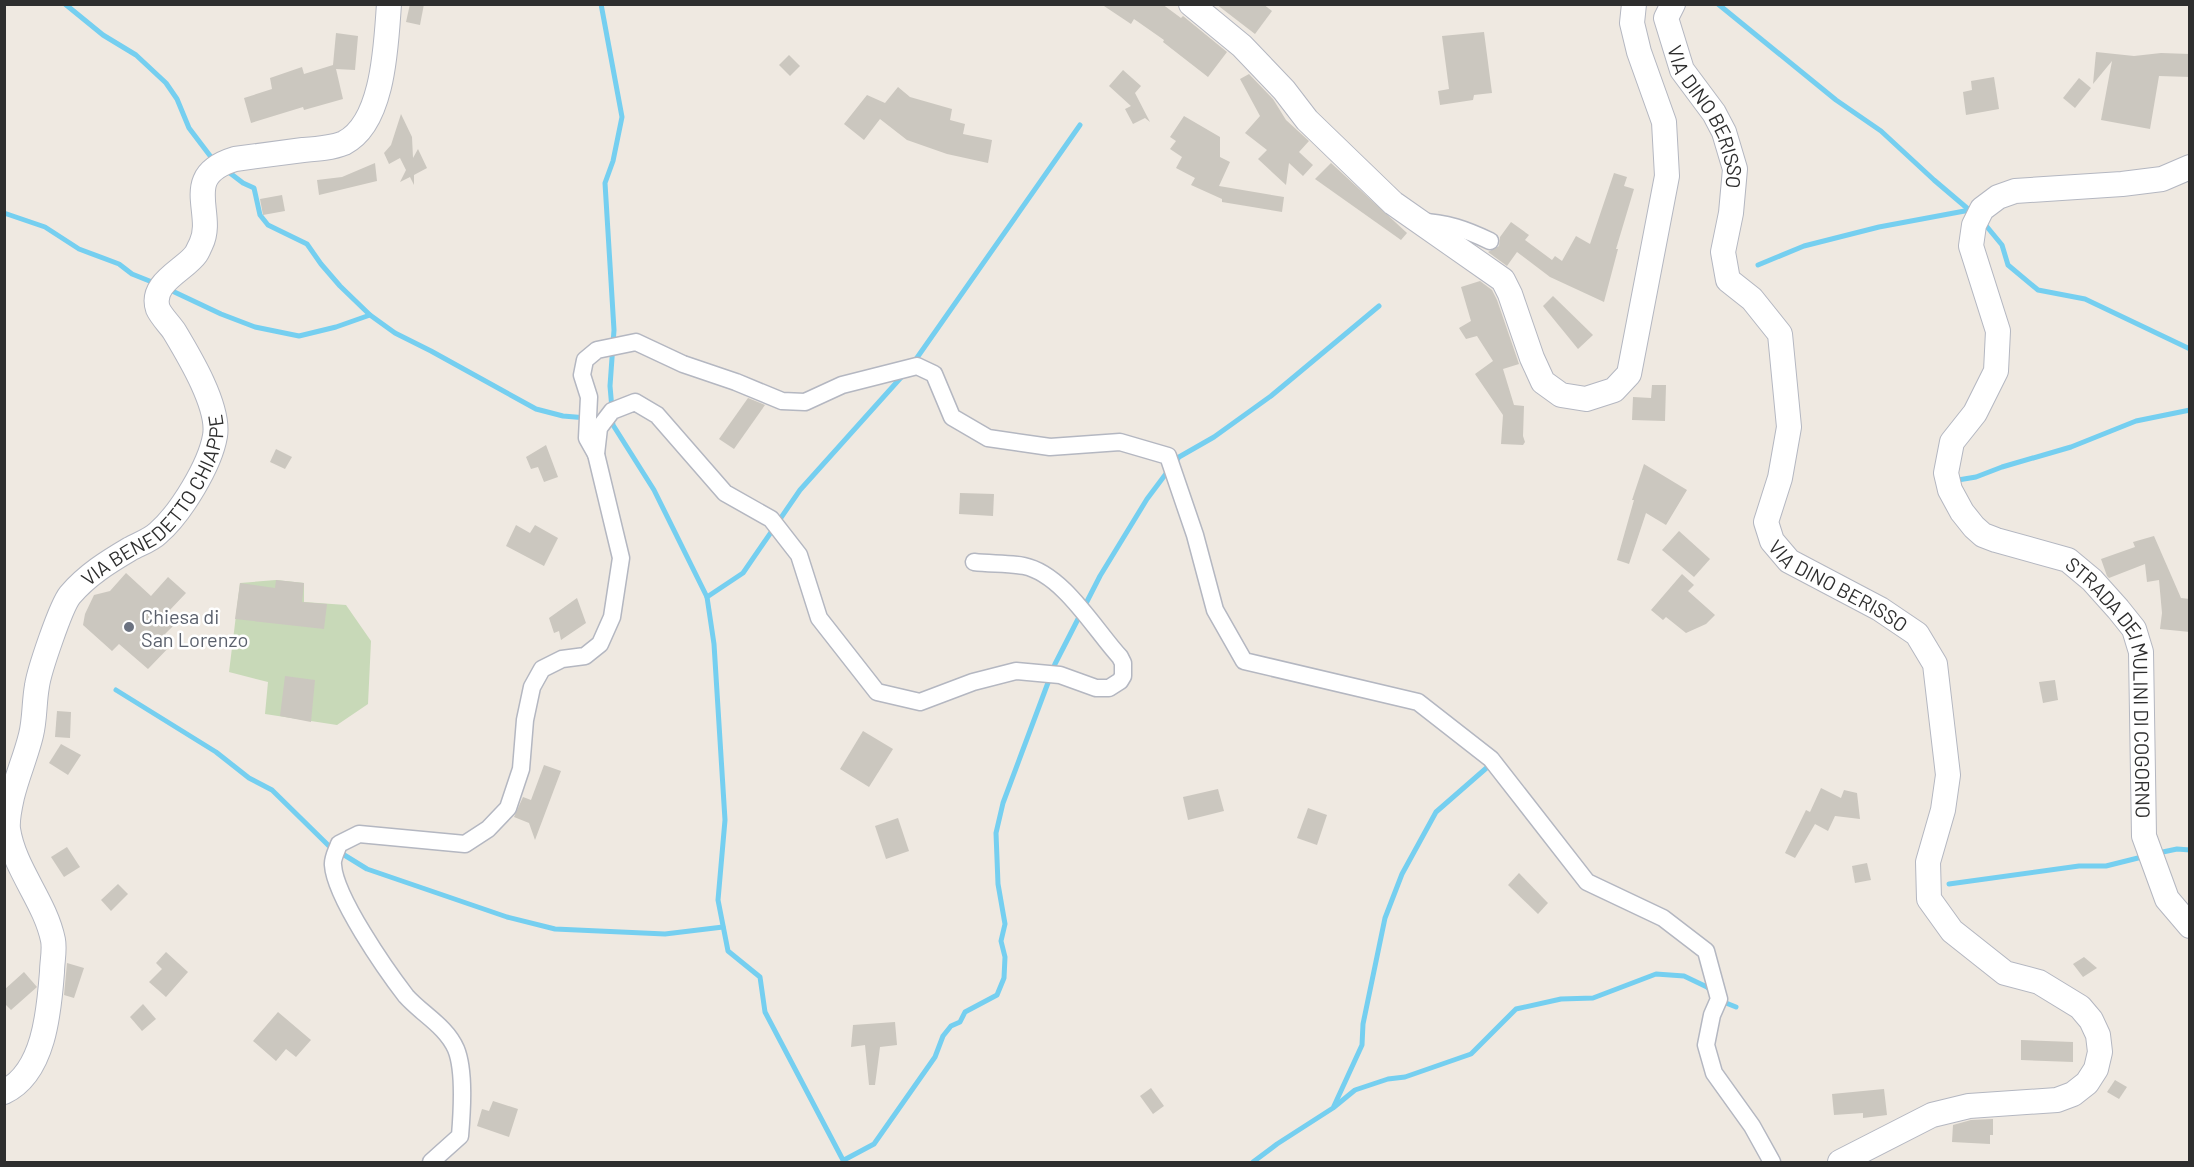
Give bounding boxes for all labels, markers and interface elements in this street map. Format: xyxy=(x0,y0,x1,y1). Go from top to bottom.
street label: VIA DINO BERISSO xyxy=(1663,42,1747,190)
street label: VIA BENEDETTO CHIAPPE xyxy=(76,413,228,590)
street label: VIA DINO BERISSO xyxy=(1764,535,1913,636)
street label: STRADA DEI MULINI DI COGORNO xyxy=(2061,551,2156,819)
place label: Chiesa di San Lorenzo xyxy=(141,604,248,651)
marker: Chiesa di San Lorenzo xyxy=(122,620,136,634)

